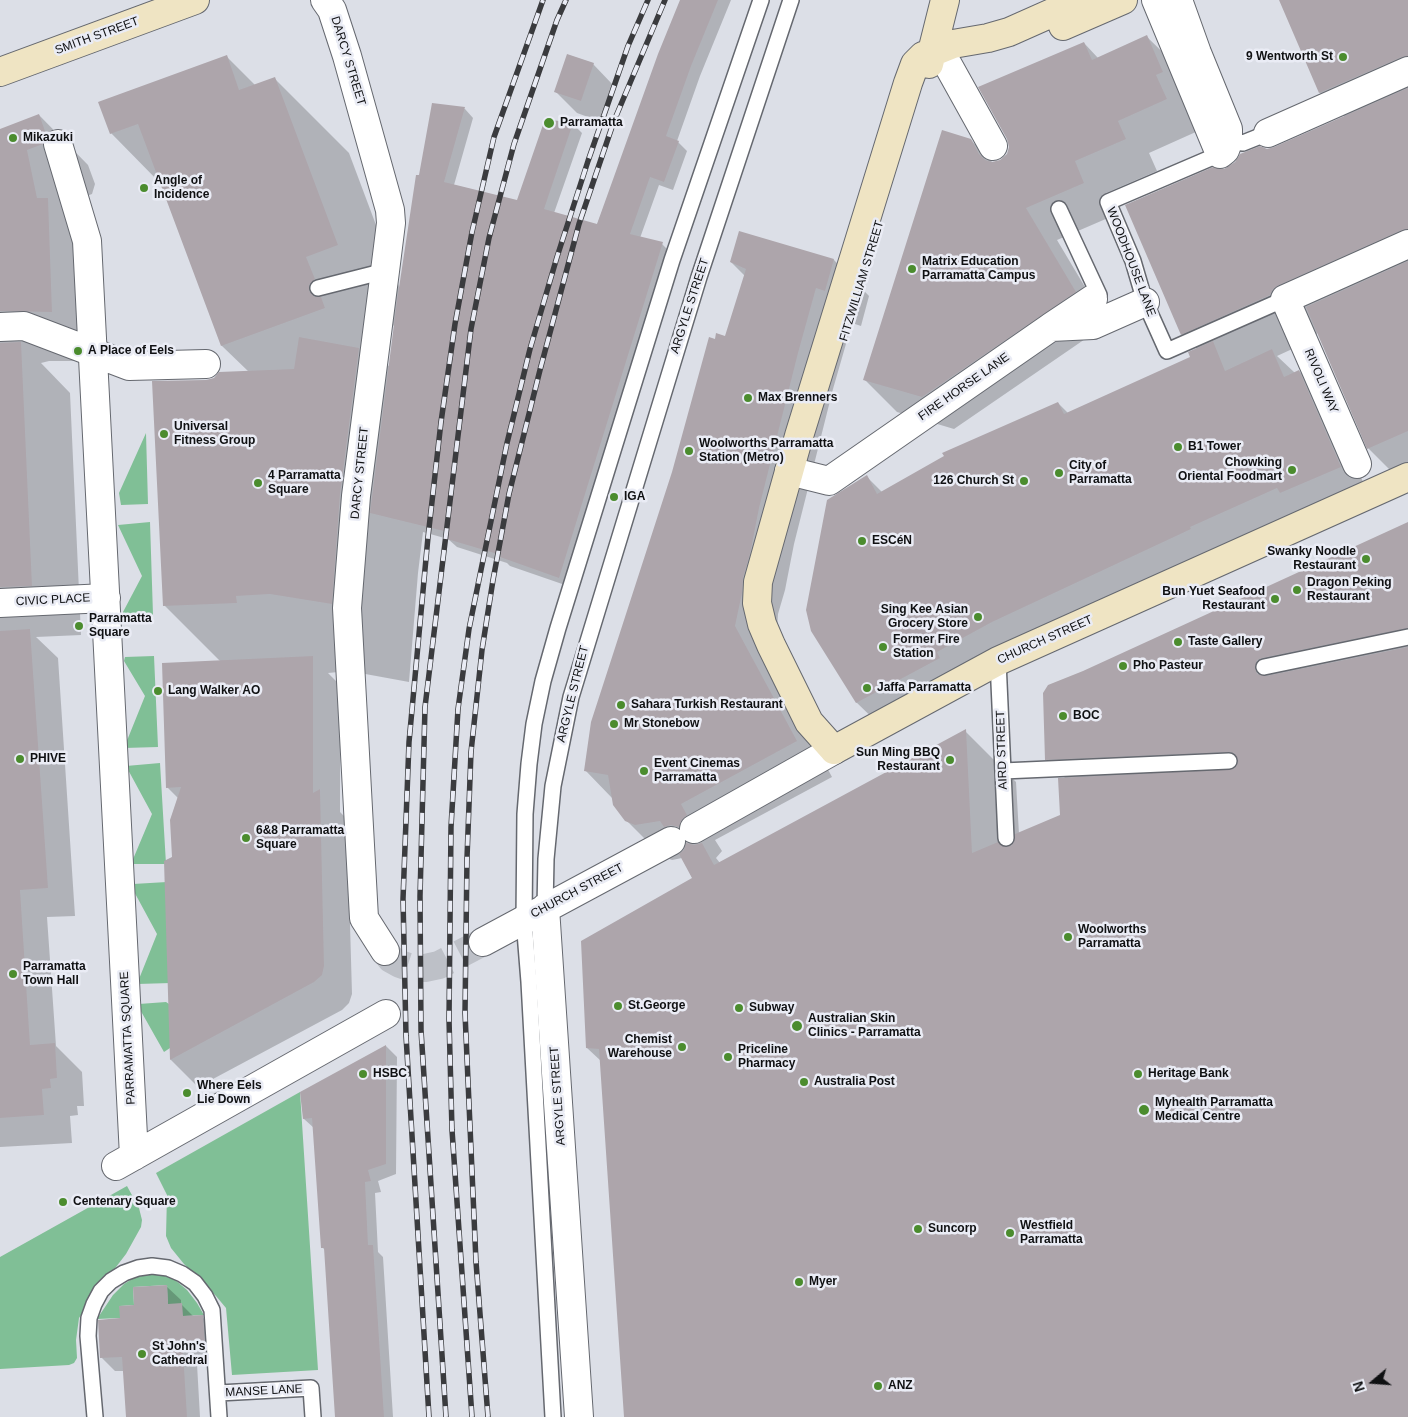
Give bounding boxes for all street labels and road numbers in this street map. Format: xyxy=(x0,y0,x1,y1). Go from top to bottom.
street label: SMITH STREET xyxy=(53,14,141,58)
street label: DARCY STREET xyxy=(328,15,368,107)
street label: WOODHOUSE LANE xyxy=(1103,205,1159,319)
street label: FITZWILLIAM STREET xyxy=(837,219,887,343)
street label: ARGYLE STREET xyxy=(668,257,712,355)
street label: RIVOLI WAY xyxy=(1301,347,1341,415)
street label: FIRE HORSE LANE xyxy=(916,350,1012,424)
street label: DARCY STREET xyxy=(348,426,372,520)
street label: CIVIC PLACE xyxy=(15,591,91,609)
street label: CHURCH STREET xyxy=(995,613,1095,667)
street label: ARGYLE STREET xyxy=(554,644,592,744)
street label: AIRD STREET xyxy=(993,710,1011,790)
street label: CHURCH STREET xyxy=(528,861,626,921)
street label: PARRAMATTA SQUARE xyxy=(117,971,139,1105)
street label: ARGYLE STREET xyxy=(547,1046,569,1146)
street label: MANSE LANE xyxy=(225,1382,303,1400)

